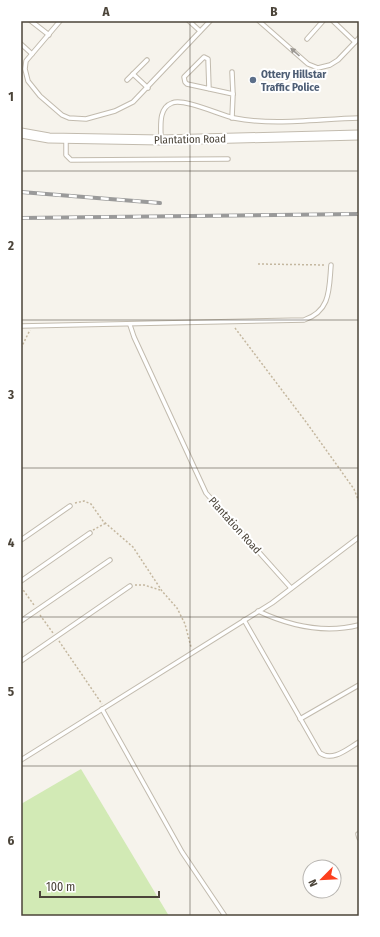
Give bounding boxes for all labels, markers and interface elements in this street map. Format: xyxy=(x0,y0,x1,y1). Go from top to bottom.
text: A xyxy=(101,4,110,19)
text: B xyxy=(270,4,278,19)
one-way arrow xyxy=(289,48,300,57)
place label: Ottery Hillstar Traffic Police xyxy=(261,68,327,94)
marker: Ottery Hillstar Traffic Police xyxy=(248,75,258,85)
text: 1 xyxy=(8,89,14,104)
street label: Plantation Road xyxy=(154,132,226,147)
text: 2 xyxy=(7,238,14,253)
text: 3 xyxy=(7,387,14,402)
street label: Plantation Road xyxy=(206,494,264,556)
text: 4 xyxy=(8,535,15,550)
text: 5 xyxy=(8,684,14,699)
text: 6 xyxy=(8,833,15,848)
north arrow xyxy=(302,859,342,899)
scale bar xyxy=(40,873,159,899)
text: N xyxy=(306,877,321,889)
text: 100 m xyxy=(46,880,75,894)

